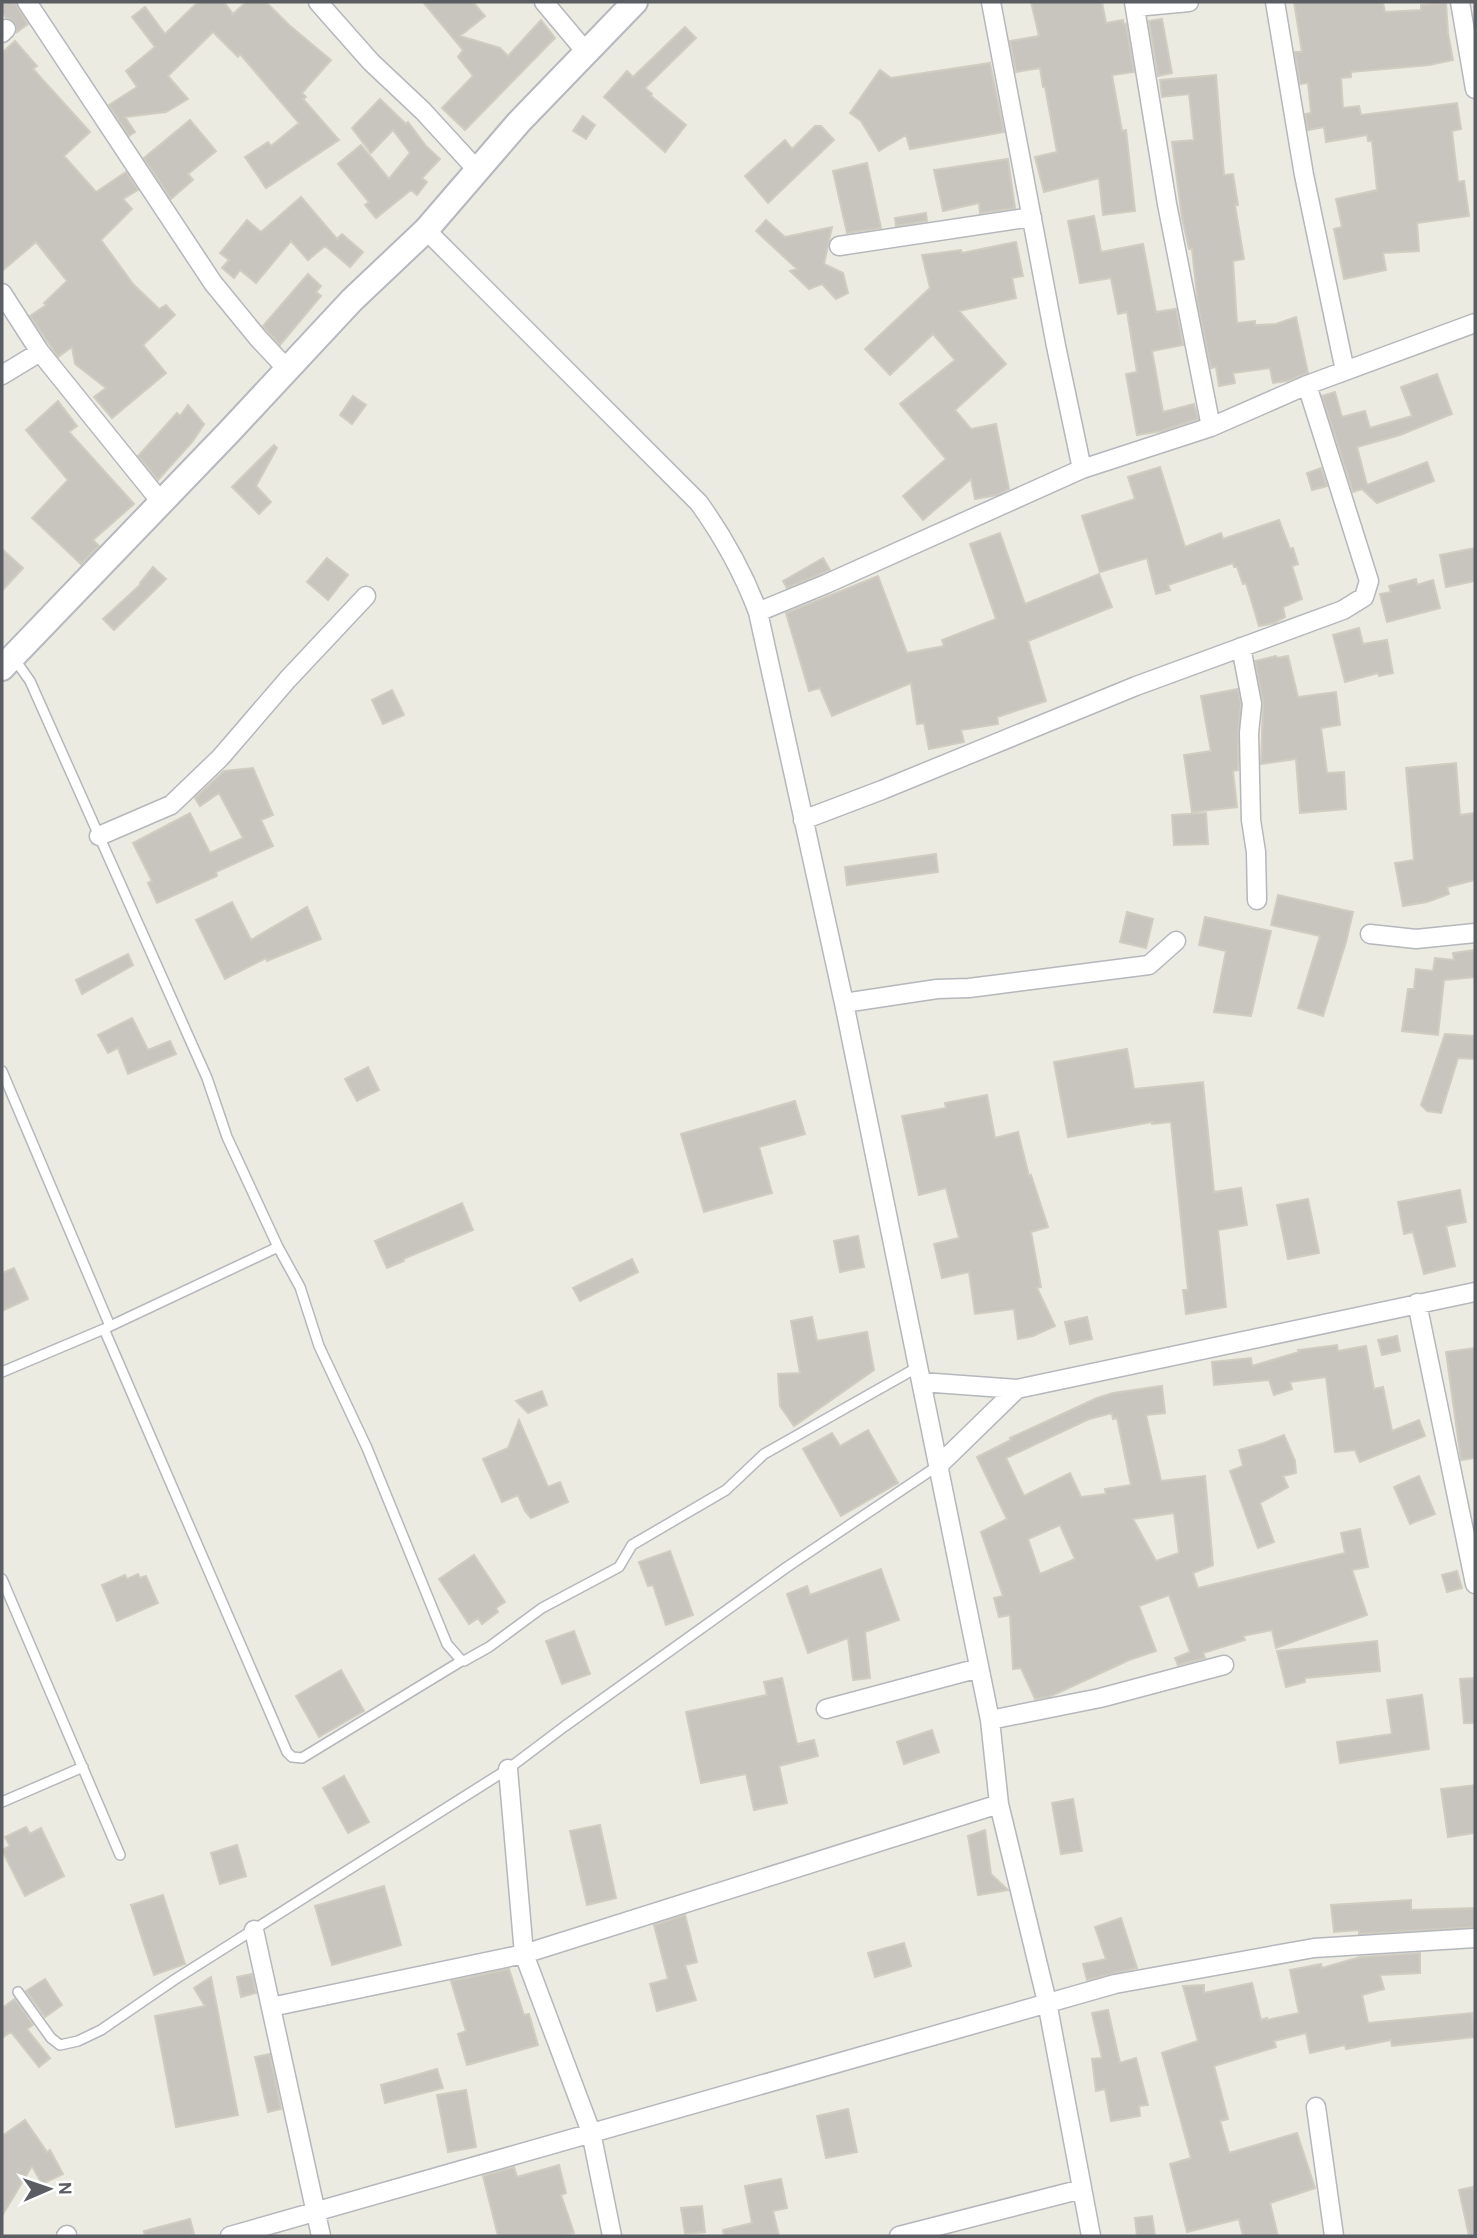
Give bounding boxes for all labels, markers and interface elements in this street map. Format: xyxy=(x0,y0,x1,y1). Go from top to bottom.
north arrow xyxy=(14,2154,84,2224)
text: N xyxy=(54,2181,76,2196)

